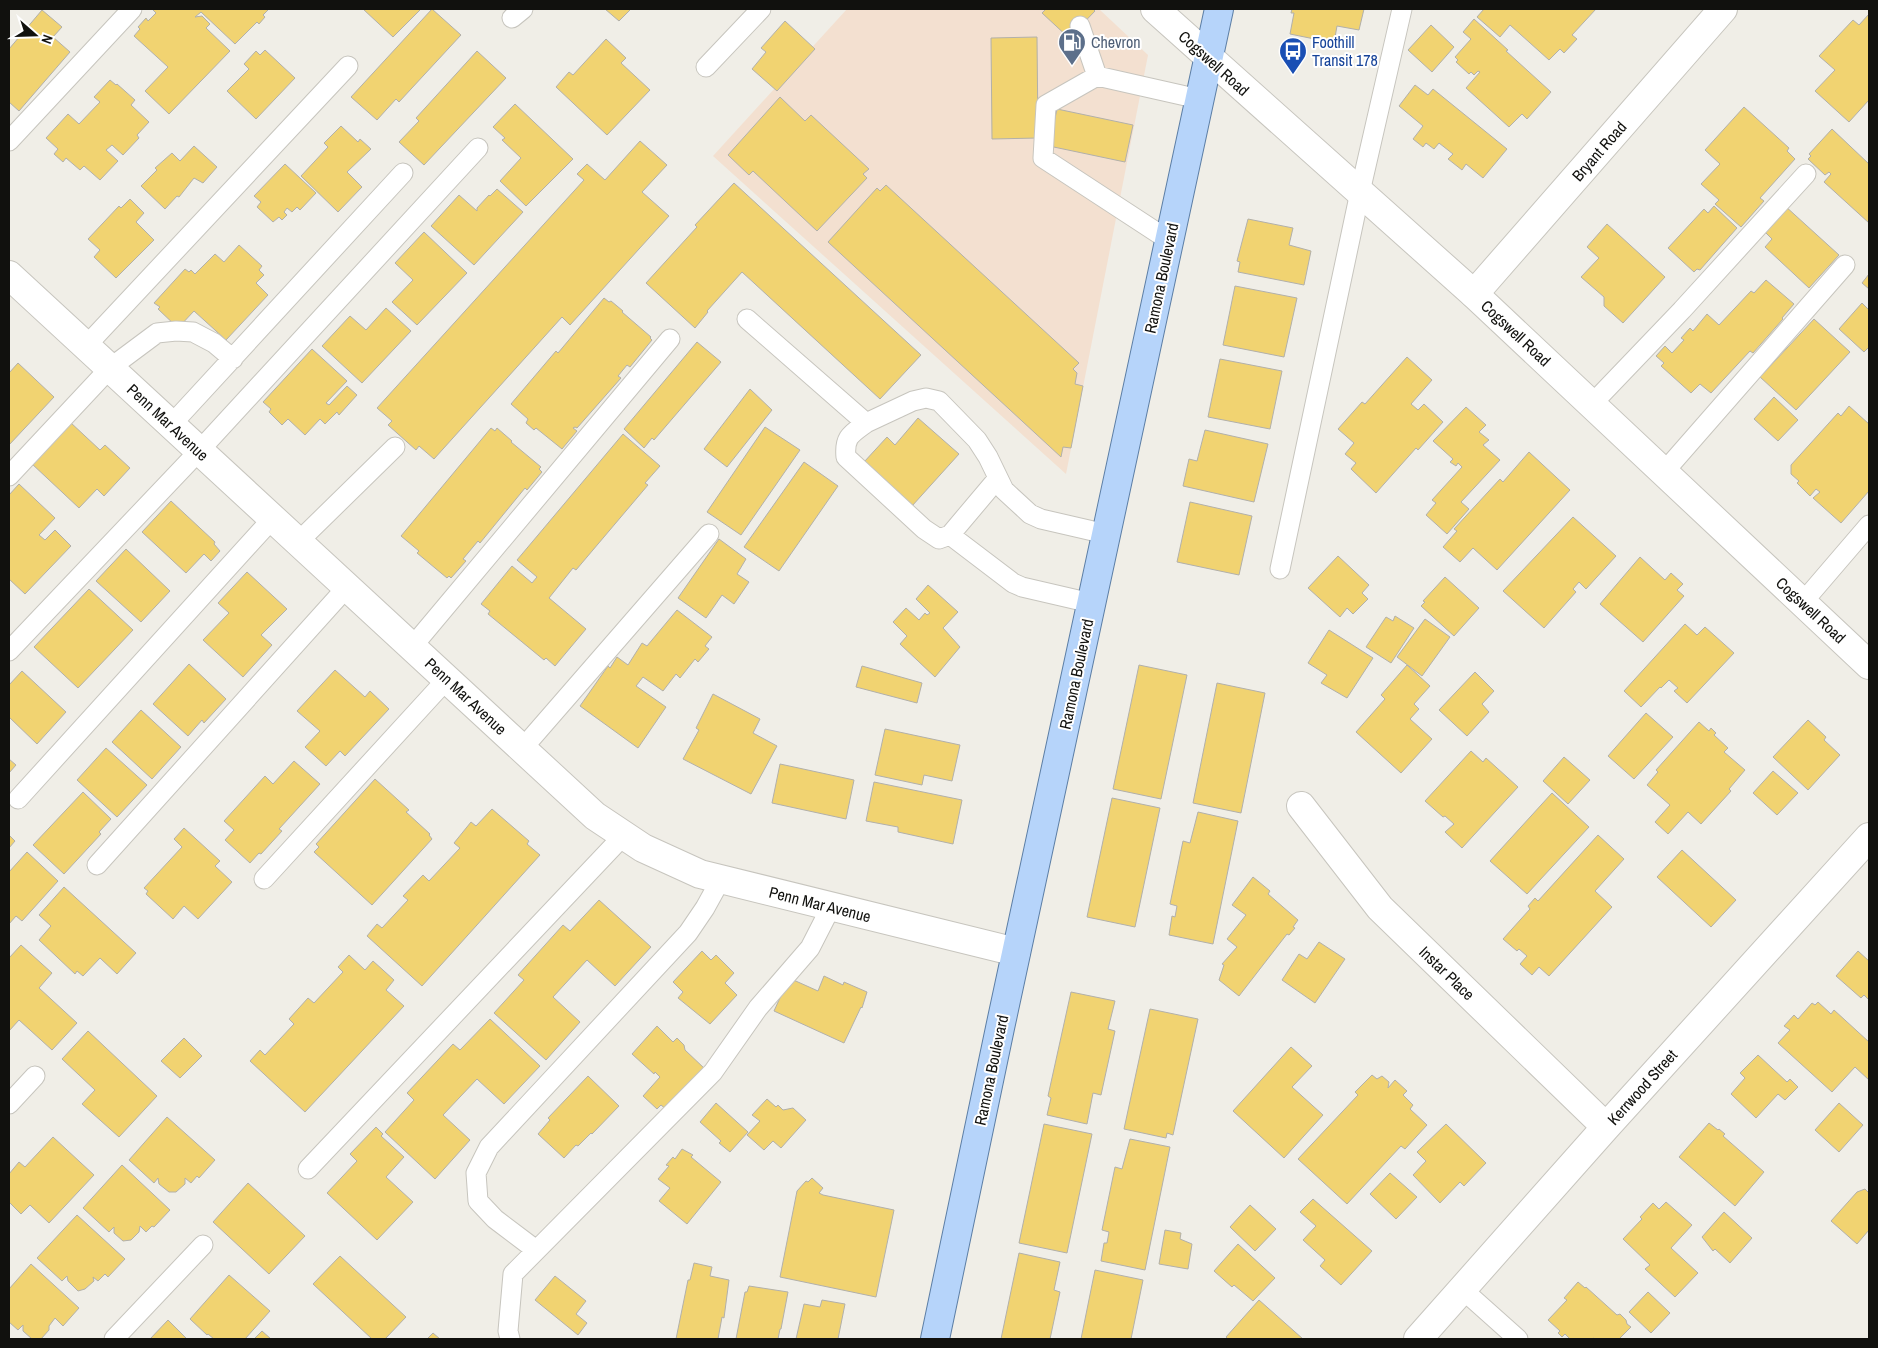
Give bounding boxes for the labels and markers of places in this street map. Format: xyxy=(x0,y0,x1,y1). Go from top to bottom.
fuel station icon: Chevron xyxy=(1057,27,1087,66)
place label: Chevron xyxy=(1091,31,1141,53)
place label: Foothill Transit 178 xyxy=(1312,31,1378,71)
bus stop icon: Foothill Transit 178 xyxy=(1278,36,1308,75)

